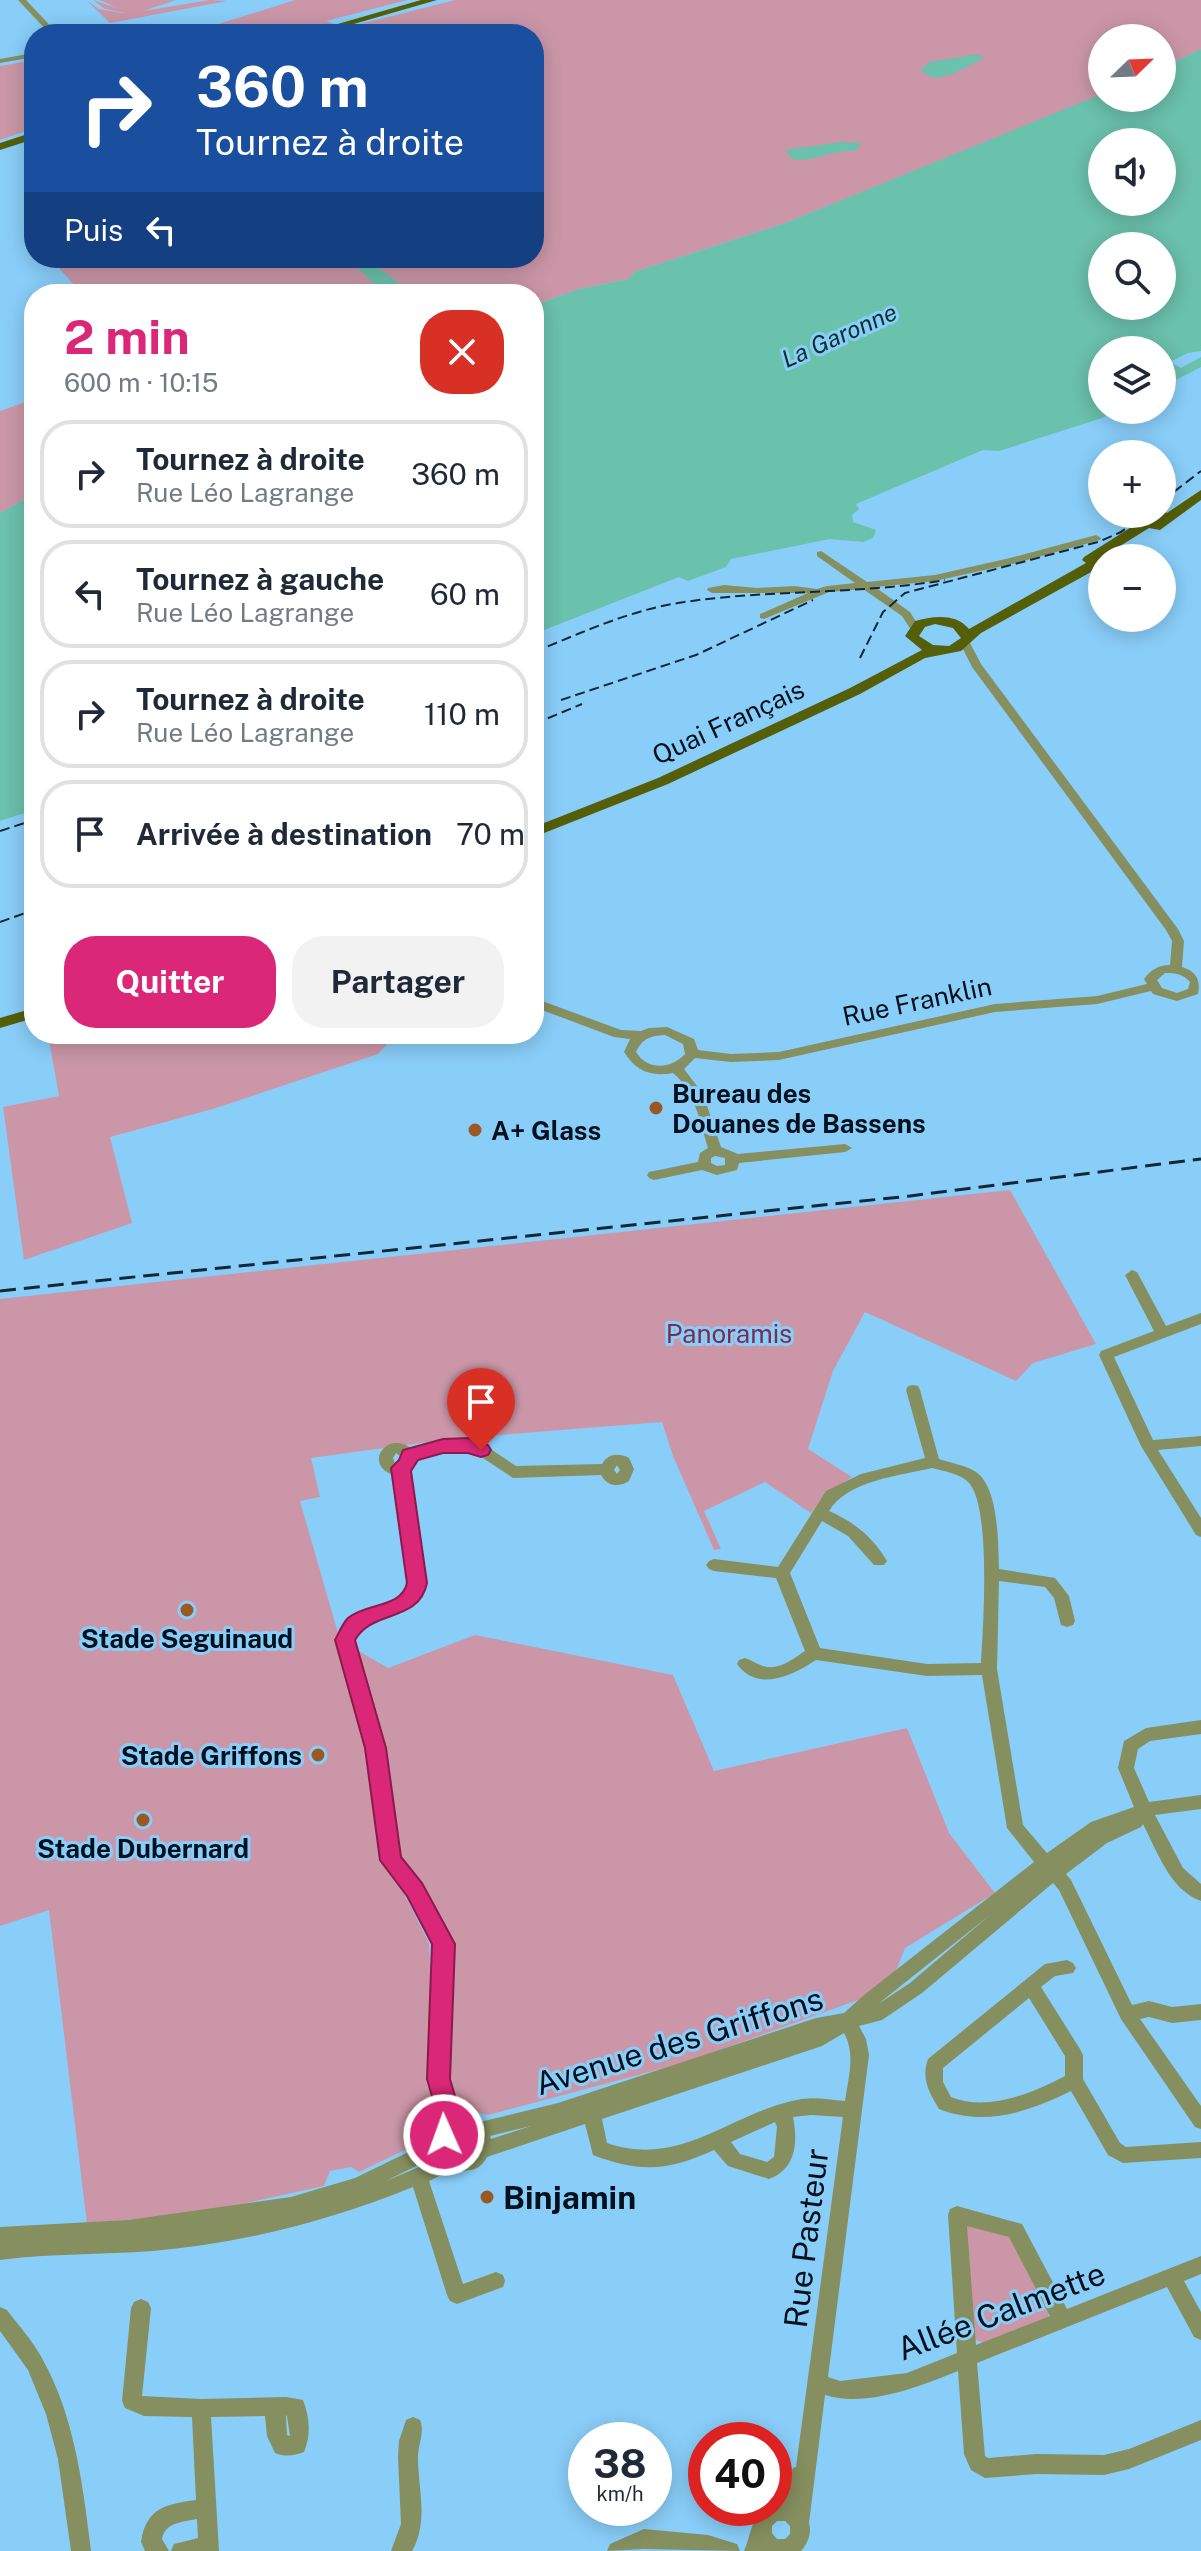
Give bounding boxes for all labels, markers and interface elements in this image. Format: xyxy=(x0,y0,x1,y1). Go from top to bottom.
north arrow xyxy=(1088,24,1176,112)
map controls xyxy=(1088,24,1176,632)
text: 360 m xyxy=(196,54,369,120)
icon: right xyxy=(64,56,168,160)
text: Tournez à droite xyxy=(196,121,464,163)
button: sound xyxy=(1088,128,1176,216)
icon: left xyxy=(139,208,183,252)
text: Puis xyxy=(64,212,123,248)
button: search xyxy=(1088,232,1176,320)
water label: La Garonne xyxy=(777,297,901,373)
text: 2 min xyxy=(64,308,190,365)
button: close xyxy=(420,310,504,394)
button: layers xyxy=(1088,336,1176,424)
text: 600 m · 10:15 xyxy=(64,367,219,398)
button: + xyxy=(1088,440,1176,528)
text: Tournez à droite xyxy=(136,441,365,477)
icon: right xyxy=(68,452,112,496)
text: 360 m xyxy=(411,456,500,492)
text: Rue Léo Lagrange xyxy=(136,477,354,508)
button: − xyxy=(1088,544,1176,632)
text: Tournez à gauche xyxy=(136,561,384,597)
icon: left xyxy=(68,572,112,616)
text: 60 m xyxy=(430,576,500,612)
text: Rue Léo Lagrange xyxy=(136,597,354,628)
street label: Quai Français xyxy=(647,673,809,771)
text: Tournez à droite xyxy=(136,681,365,717)
icon: right xyxy=(68,692,112,736)
text: 110 m xyxy=(424,696,500,732)
text: Rue Léo Lagrange xyxy=(136,717,354,748)
icon: arrive xyxy=(68,812,112,856)
text: Arrivée à destination xyxy=(136,816,432,852)
text: 70 m xyxy=(456,816,525,852)
button: Quitter xyxy=(64,936,276,1028)
button: Partager xyxy=(292,936,504,1028)
street label: Rue Franklin xyxy=(840,970,994,1032)
place label: Bureau des Douanes de Bassens xyxy=(672,1078,926,1139)
marker: Bureau des Douanes de Bassens xyxy=(647,1099,665,1117)
place label: A+ Glass xyxy=(491,1115,601,1146)
marker: A+ Glass xyxy=(466,1121,484,1139)
park label: Panoramis xyxy=(666,1318,792,1349)
pin xyxy=(447,1368,515,1450)
icon: arrive xyxy=(459,1380,503,1424)
marker: Stade Seguinaud xyxy=(178,1601,196,1619)
place label: Stade Seguinaud xyxy=(81,1623,293,1654)
place label: Stade Griffons xyxy=(121,1740,302,1771)
marker: Stade Griffons xyxy=(309,1746,327,1764)
marker: Stade Dubernard xyxy=(134,1811,152,1829)
place label: Stade Dubernard xyxy=(37,1833,249,1864)
street label: Avenue des Griffons xyxy=(531,1980,827,2102)
position arrow xyxy=(402,2093,486,2177)
street label: Rue Pasteur xyxy=(777,2146,835,2330)
place label: Binjamin xyxy=(503,2179,636,2216)
marker: Binjamin xyxy=(478,2188,496,2206)
street label: Allée Calmette xyxy=(892,2254,1110,2368)
speed limit sign: 40 xyxy=(688,2422,792,2526)
text: 38 xyxy=(593,2440,647,2487)
text: km/h xyxy=(596,2482,644,2506)

